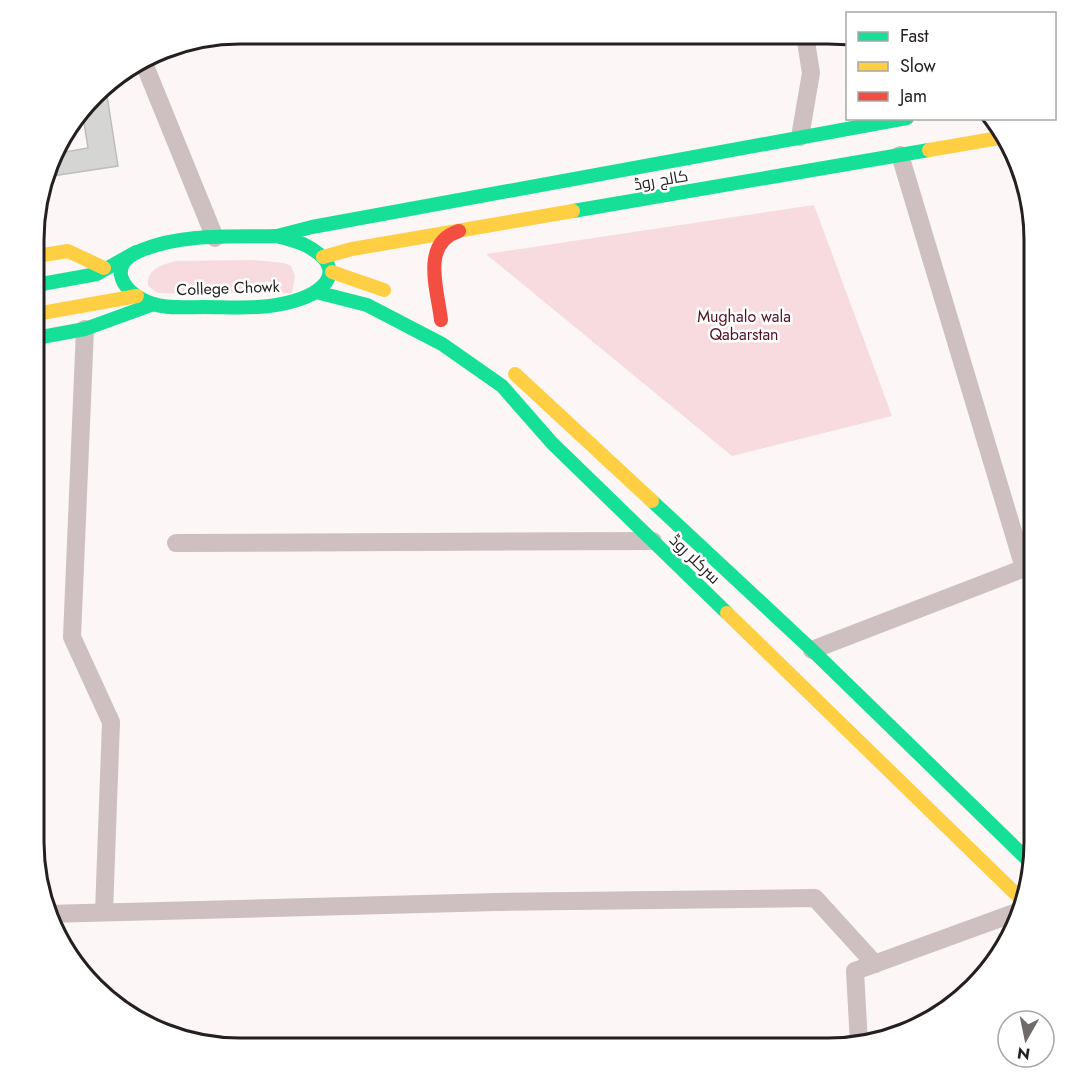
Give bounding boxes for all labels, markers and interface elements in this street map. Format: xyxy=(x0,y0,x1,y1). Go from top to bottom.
legend xyxy=(846,12,1056,120)
text: Fast xyxy=(900,23,929,49)
text: Slow xyxy=(900,53,937,79)
text: Jam xyxy=(898,83,927,109)
street label: کالج روڈ xyxy=(632,164,690,196)
street label: College Chowk xyxy=(176,275,281,301)
park label: Mughalo wala Qabarstan xyxy=(697,305,791,346)
street label: سرکلر روڈ xyxy=(664,529,726,589)
north arrow xyxy=(996,1009,1056,1069)
text: N xyxy=(1016,1041,1032,1066)

